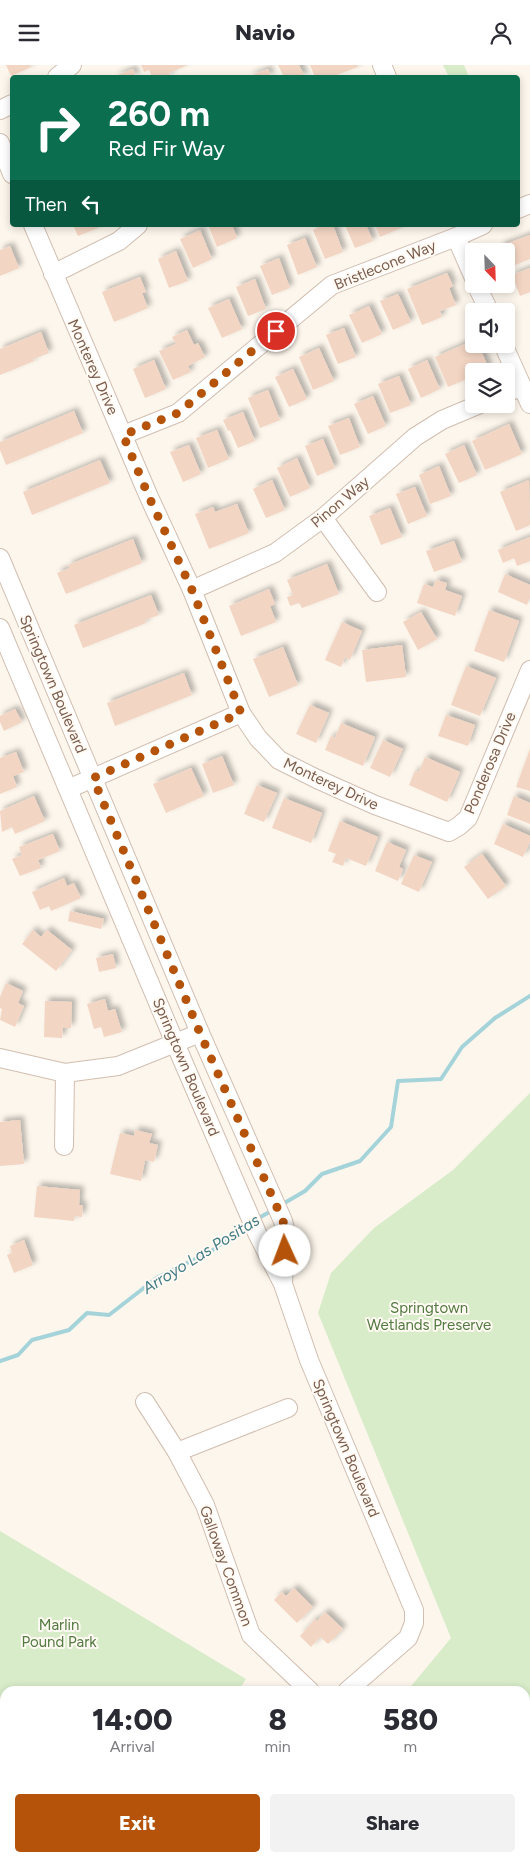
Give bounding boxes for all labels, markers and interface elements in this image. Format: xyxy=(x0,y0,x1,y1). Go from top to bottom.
icon: menu xyxy=(15,19,43,47)
text: Navio xyxy=(235,19,295,46)
icon: person xyxy=(487,19,515,47)
text: 260 m xyxy=(108,93,210,135)
icon: right xyxy=(25,95,90,160)
text: Red Fir Way xyxy=(108,135,225,162)
icon: left xyxy=(77,190,105,218)
text: Then xyxy=(25,193,67,216)
street label: Bristlecone Way xyxy=(331,236,439,294)
north arrow xyxy=(465,243,515,293)
map controls xyxy=(465,243,515,413)
button: sound xyxy=(465,303,515,353)
pin xyxy=(255,310,297,352)
street label: Monterey Drive xyxy=(64,316,122,418)
icon: arrive xyxy=(262,317,290,345)
button: layers xyxy=(465,363,515,413)
street label: Pinon Way xyxy=(307,472,373,532)
street label: Springtown Boulevard xyxy=(16,612,90,756)
street label: Ponderosa Drive xyxy=(460,709,520,817)
street label: Monterey Drive xyxy=(281,754,381,814)
street label: Springtown Boulevard xyxy=(149,995,223,1139)
water label: Arroyo Las Positas xyxy=(138,1210,263,1298)
position arrow xyxy=(258,1224,310,1276)
park label: Springtown Wetlands Preserve xyxy=(367,1299,491,1334)
street label: Springtown Boulevard xyxy=(309,1376,383,1520)
street label: Galloway Common xyxy=(196,1503,256,1629)
park label: Marlin Pound Park xyxy=(21,1616,97,1651)
text: 14:00 xyxy=(92,1701,173,1738)
text: 8 xyxy=(269,1701,287,1738)
text: 580 xyxy=(383,1701,438,1738)
text: Arrival xyxy=(110,1737,155,1756)
text: min xyxy=(265,1737,291,1756)
text: m xyxy=(404,1737,417,1756)
button: Exit xyxy=(15,1794,260,1852)
button: Share xyxy=(270,1794,515,1852)

